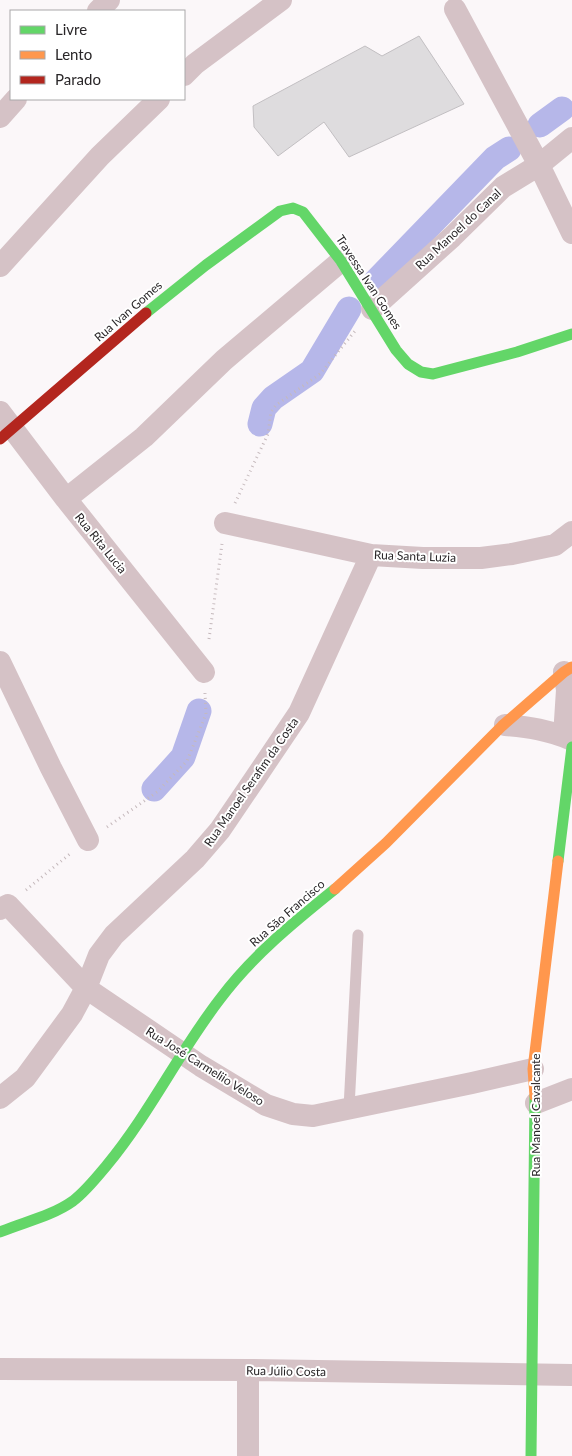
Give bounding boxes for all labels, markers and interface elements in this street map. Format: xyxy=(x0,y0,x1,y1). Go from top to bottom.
legend xyxy=(10,10,185,100)
text: Livre xyxy=(55,20,87,38)
text: Lento xyxy=(55,45,92,63)
text: Parado xyxy=(55,70,101,88)
street label: Rua Manoel do Canal xyxy=(412,185,504,273)
street label: Travessa Ivan Gomes xyxy=(333,232,405,332)
street label: Rua Ivan Gomes xyxy=(91,277,165,345)
street label: Rua Rita Lucia xyxy=(72,510,130,576)
street label: Rua Santa Luzia xyxy=(374,547,456,565)
street label: Rua Manoel Serafim da Costa xyxy=(201,714,301,850)
street label: Rua São Francisco xyxy=(246,876,328,950)
street label: Rua José Carmeliio Veloso xyxy=(143,1023,267,1109)
street label: Rua Manoel Cavalcante xyxy=(528,1053,543,1177)
street label: Rua Júlio Costa xyxy=(246,1363,326,1379)

